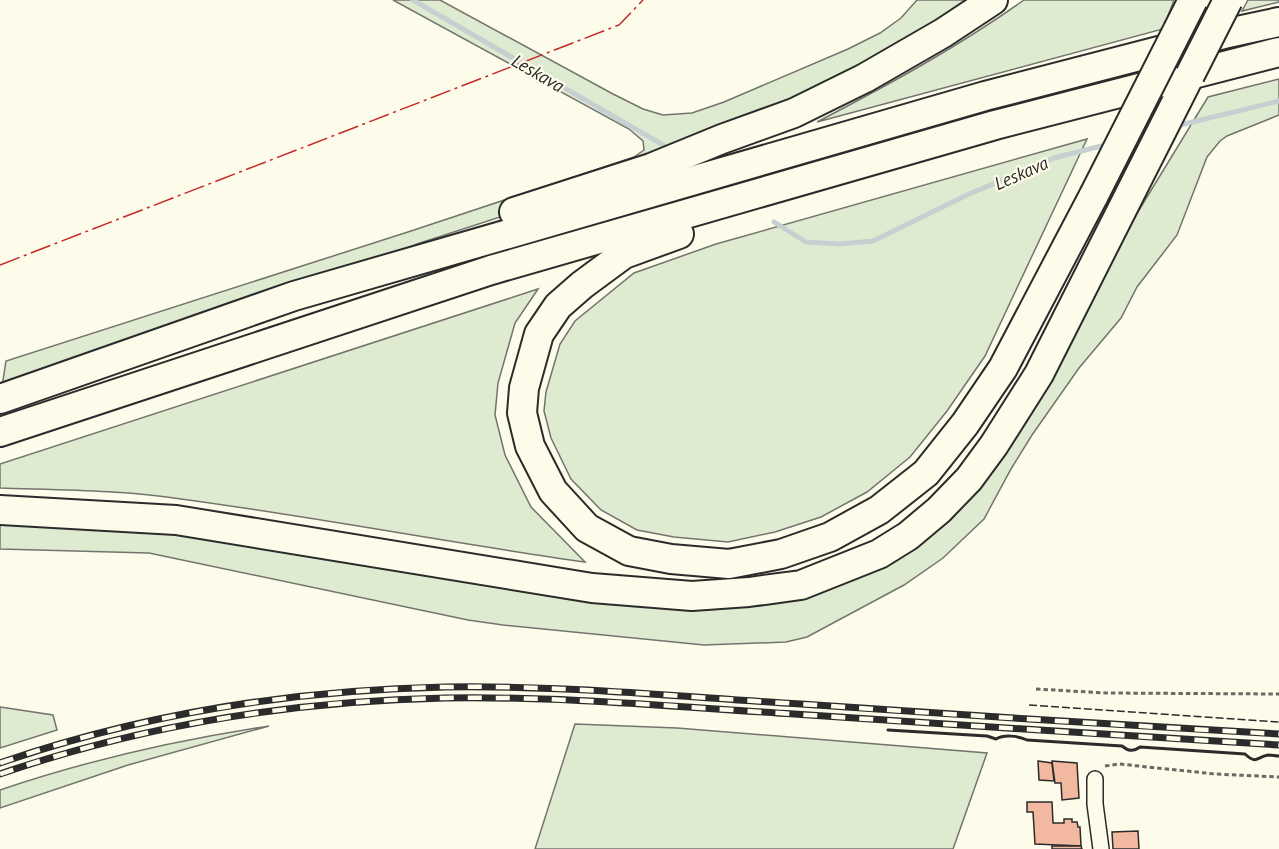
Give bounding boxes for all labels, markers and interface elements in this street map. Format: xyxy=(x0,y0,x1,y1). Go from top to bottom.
water label: Leskava xyxy=(508,49,568,97)
water label: Leskava xyxy=(990,151,1052,195)

